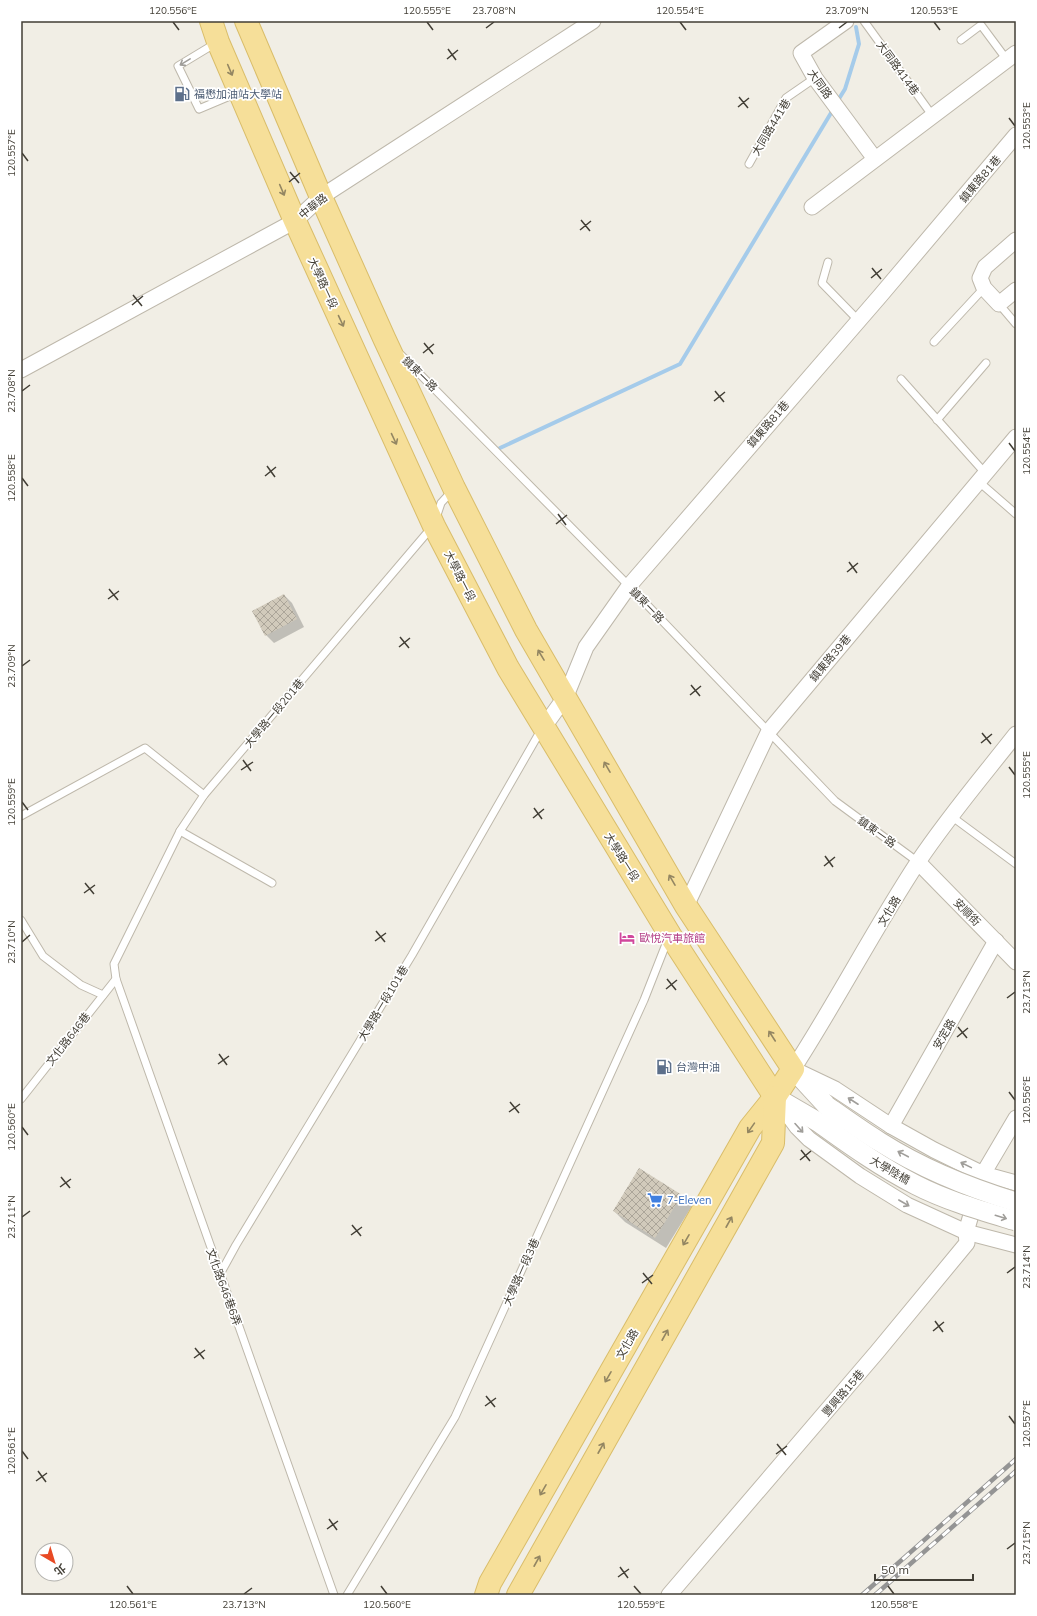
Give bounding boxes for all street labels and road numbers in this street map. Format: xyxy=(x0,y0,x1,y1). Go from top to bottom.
street label: 大同路414巷 xyxy=(874,38,922,98)
street label: 大同路 xyxy=(805,66,835,102)
street label: 大同路441巷 xyxy=(749,96,793,158)
street label: 鎮東路81巷 xyxy=(956,153,1004,205)
street label: 中華路 xyxy=(296,190,330,222)
street label: 大學路一段 xyxy=(305,255,341,311)
street label: 鎮東一路 xyxy=(399,353,441,395)
street label: 鎮東路81巷 xyxy=(744,398,792,450)
street label: 大學路一段 xyxy=(441,548,479,604)
street label: 鎮東一路 xyxy=(627,584,667,626)
street label: 鎮東路39巷 xyxy=(806,632,854,684)
street label: 大學路一段201巷 xyxy=(241,676,307,750)
street label: 鎮東一路 xyxy=(855,813,899,851)
street label: 大學路一段 xyxy=(601,830,643,884)
street label: 文化路 xyxy=(875,893,903,929)
street label: 安順街 xyxy=(951,895,983,929)
street label: 大學路一段101巷 xyxy=(355,963,411,1043)
street label: 文化路646巷 xyxy=(43,1010,93,1068)
street label: 安定路 xyxy=(930,1016,958,1052)
street label: 大學陸橋 xyxy=(867,1153,913,1187)
street label: 大學路一段3巷 xyxy=(500,1236,542,1308)
street label: 文化路646巷6弄 xyxy=(204,1246,244,1328)
street label: 文化路 xyxy=(613,1326,641,1362)
street label: 豐興路15巷 xyxy=(819,1367,867,1419)

